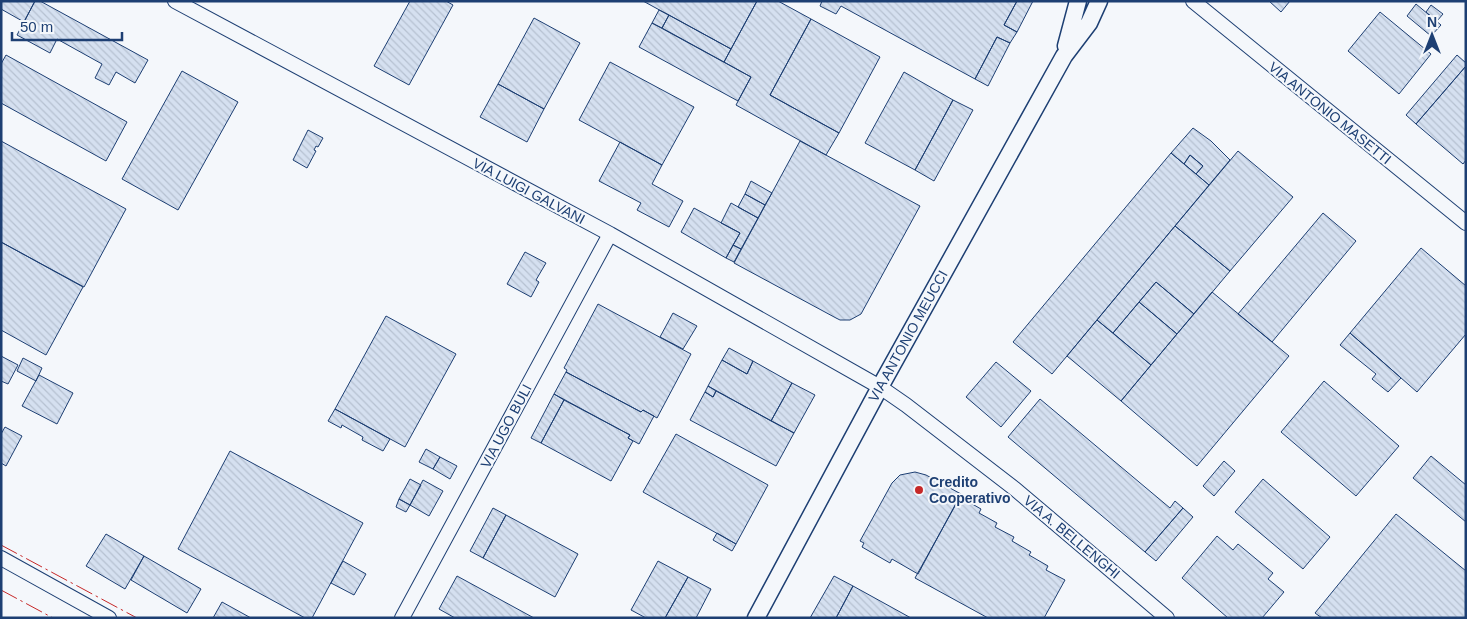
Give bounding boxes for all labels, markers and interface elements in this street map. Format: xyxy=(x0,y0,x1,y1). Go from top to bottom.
scale bar xyxy=(12,10,122,42)
north arrow xyxy=(1407,10,1457,60)
text: N xyxy=(1427,14,1437,30)
text: 50 m xyxy=(20,18,53,35)
street label: VIA ANTONIO MASETTI xyxy=(1266,59,1394,167)
street label: VIA LUIGI GALVANI xyxy=(470,155,588,227)
street label: VIA ANTONIO MEUCCI xyxy=(865,268,951,404)
street label: VIA UGO BULI xyxy=(477,381,535,471)
place label: Credito Cooperativo xyxy=(929,474,1011,506)
marker: Credito Cooperativo xyxy=(913,484,925,496)
street label: VIA A. BELLENGHI xyxy=(1021,492,1123,582)

